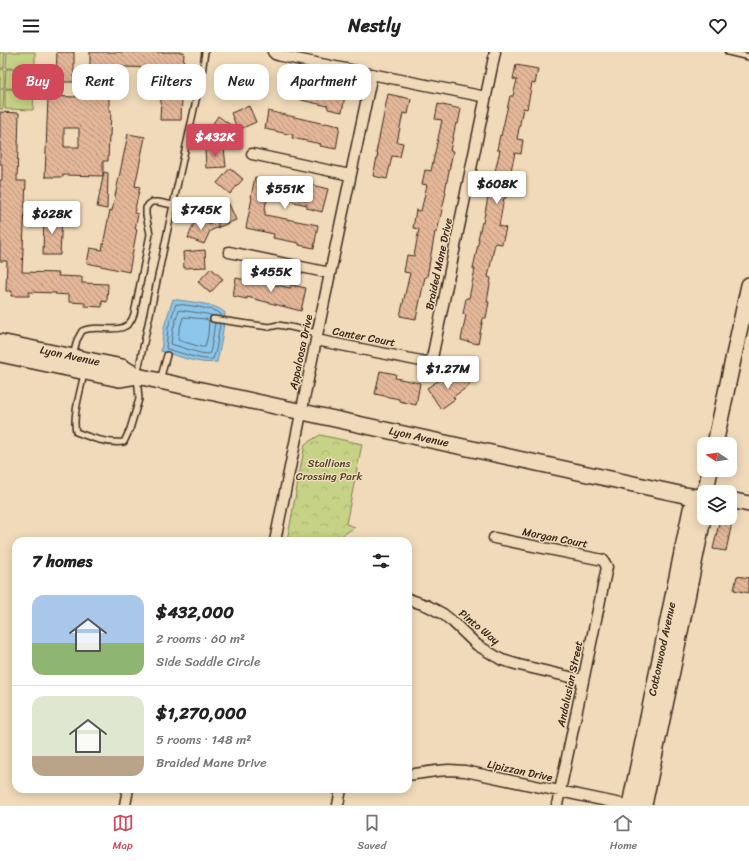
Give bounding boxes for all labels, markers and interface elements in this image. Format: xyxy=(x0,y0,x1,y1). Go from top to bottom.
text: Nestly xyxy=(348,10,401,42)
icon: menu xyxy=(20,15,42,37)
icon: heart xyxy=(707,15,729,37)
chip: Buy xyxy=(12,64,64,100)
chip: Rent xyxy=(72,64,129,100)
chip: Filters xyxy=(137,64,206,100)
chip: New xyxy=(214,64,269,100)
chip: Apartment xyxy=(277,64,371,100)
pin: $432K xyxy=(187,124,243,158)
text: $432K xyxy=(195,125,235,148)
pin: $608K xyxy=(469,171,525,205)
text: $608K xyxy=(477,172,517,195)
pin: $551K xyxy=(257,176,313,210)
text: $551K xyxy=(266,177,304,200)
pin: $745K xyxy=(173,197,229,231)
text: $745K xyxy=(181,198,221,221)
pin: $628K xyxy=(24,201,80,235)
text: $628K xyxy=(32,202,72,225)
street label: Braided Mane Drive xyxy=(420,216,458,312)
pin: $455K xyxy=(243,259,299,293)
text: $455K xyxy=(251,260,291,283)
street label: Appaloosa Drive xyxy=(284,312,318,392)
street label: Canter Court xyxy=(331,322,397,352)
street label: Lyon Avenue xyxy=(38,340,102,372)
pin: $1.27M xyxy=(415,356,481,390)
text: $1.27M xyxy=(426,357,470,380)
street label: Lyon Avenue xyxy=(387,421,451,453)
north arrow xyxy=(697,437,737,477)
map controls xyxy=(697,437,737,525)
park label: Stallions Crossing Park xyxy=(296,454,362,486)
button: layers xyxy=(697,485,737,525)
street label: Morgan Court xyxy=(521,522,590,554)
text: 7 homes xyxy=(32,546,92,576)
icon: filters xyxy=(370,550,392,572)
text: $432,000 xyxy=(156,597,234,627)
street label: Cottonwood Avenue xyxy=(643,600,681,698)
street label: Pinto Way xyxy=(454,604,504,650)
icon: home xyxy=(64,611,112,659)
text: 2 rooms · 60 m² xyxy=(156,627,245,650)
street label: Andalusian Street xyxy=(551,639,588,730)
text: Side Saddle Circle xyxy=(156,650,260,673)
text: $1,270,000 xyxy=(156,698,246,728)
icon: home xyxy=(64,712,112,760)
text: 5 rooms · 148 m² xyxy=(156,728,251,751)
text: Braided Mane Drive xyxy=(156,751,267,774)
street label: Lipizzan Drive xyxy=(485,755,555,787)
tab: Map xyxy=(112,812,134,855)
tab: Saved xyxy=(357,812,386,855)
tab: Home xyxy=(610,812,637,855)

